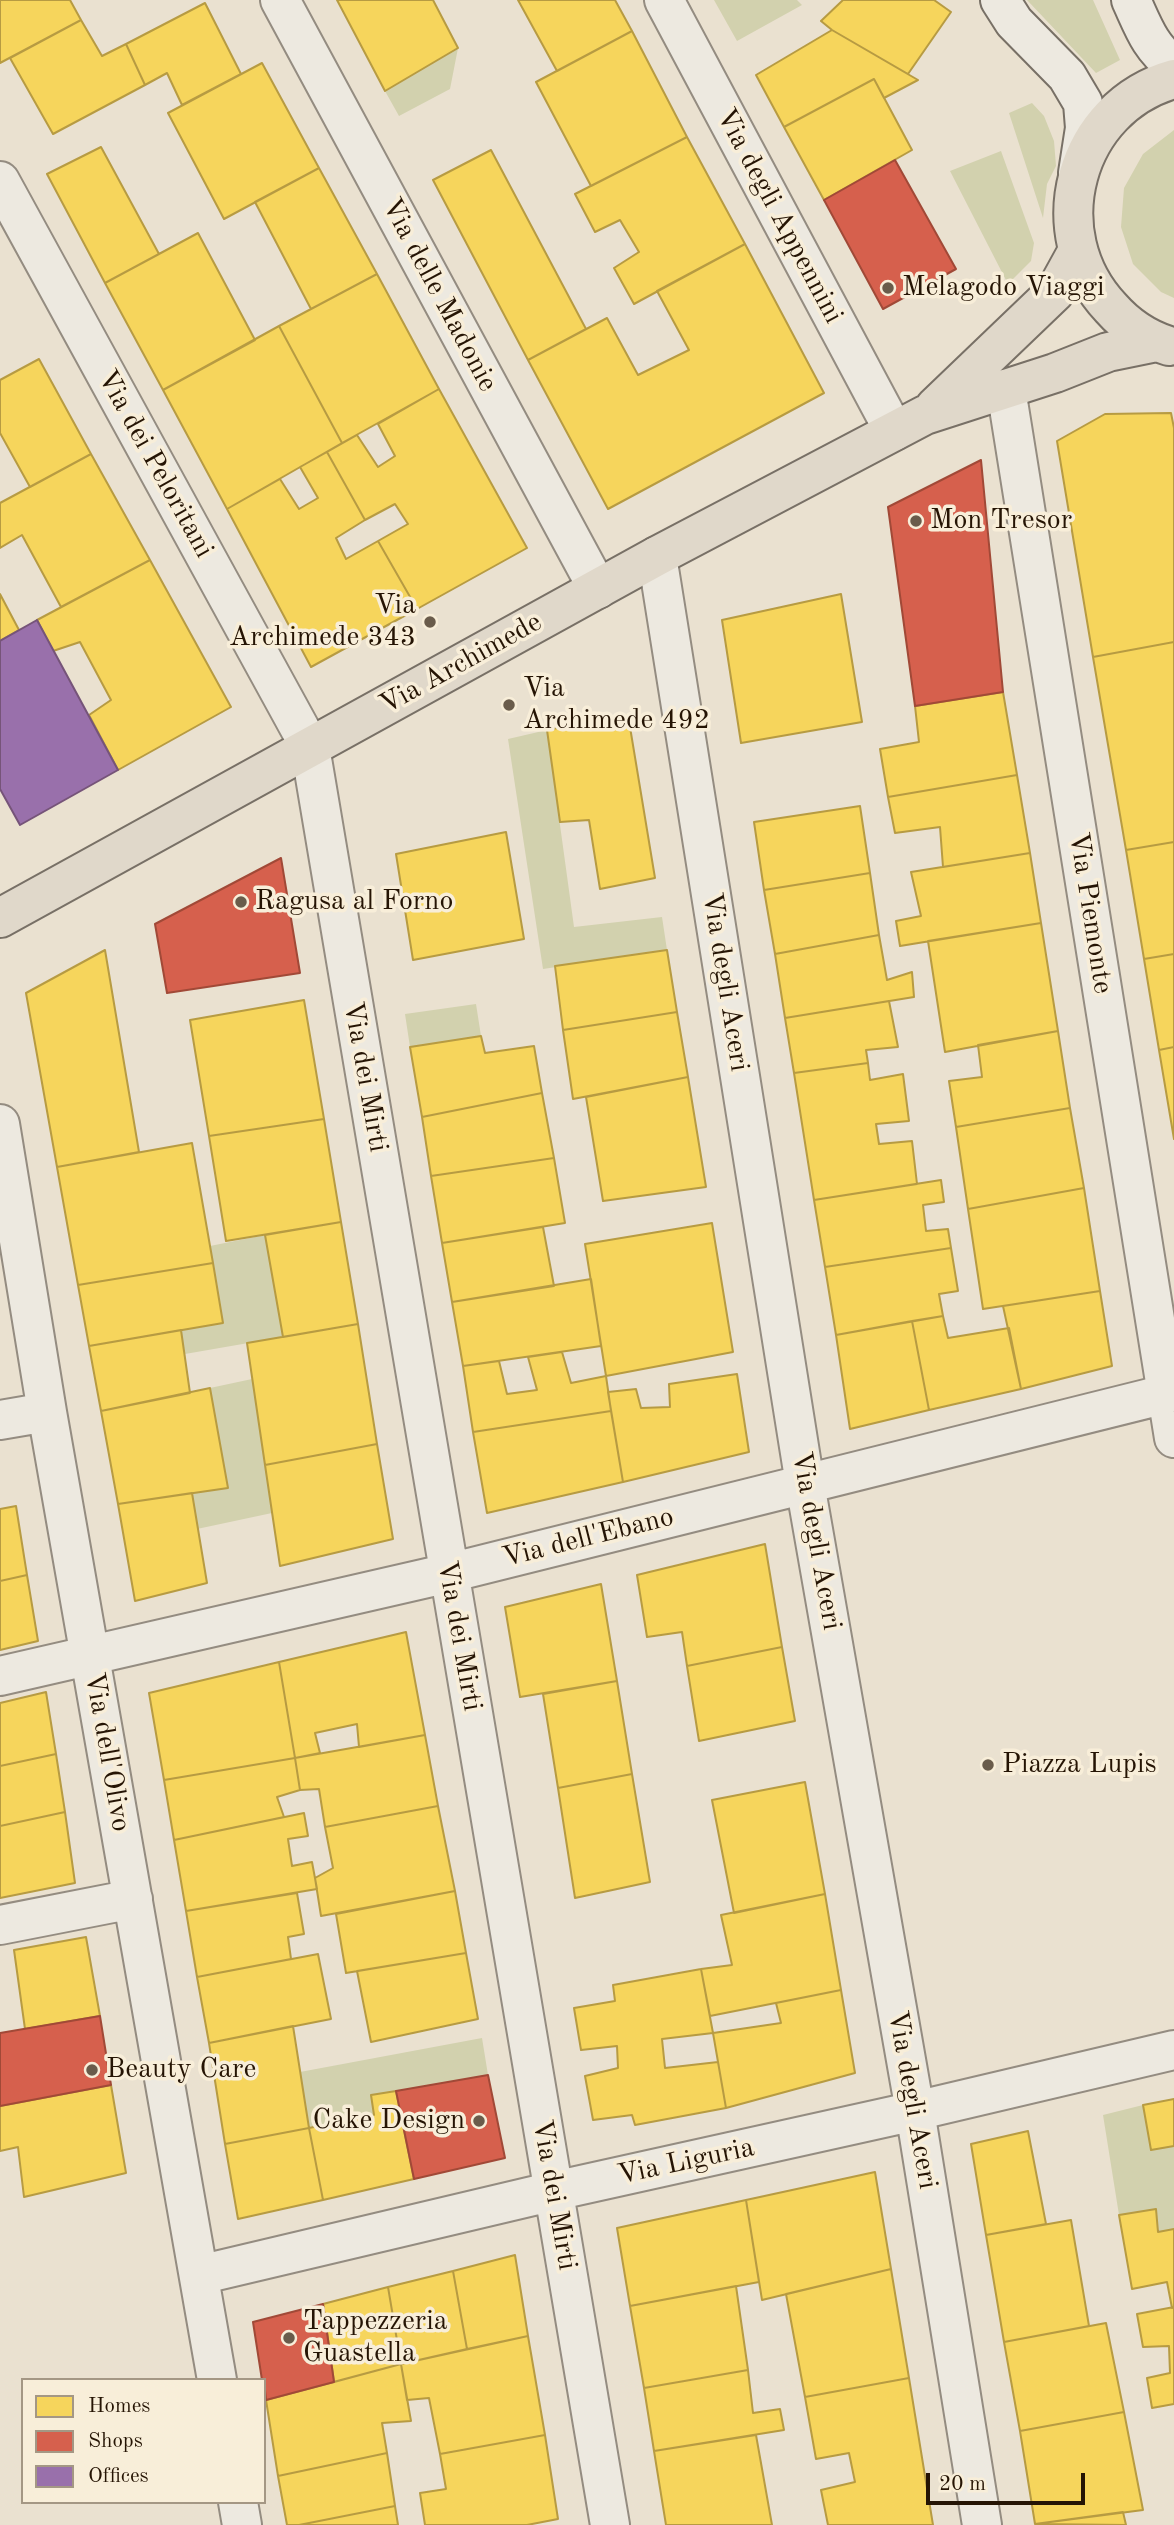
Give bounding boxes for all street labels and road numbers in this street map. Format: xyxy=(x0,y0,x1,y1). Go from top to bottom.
street label: Via degli Appennini xyxy=(708,103,850,329)
street label: Via delle Madonie xyxy=(374,192,504,398)
street label: Via dei Peloritani xyxy=(89,364,221,564)
street label: Via Archimede xyxy=(374,606,548,722)
street label: Via Piemonte xyxy=(1061,830,1119,996)
street label: Via degli Aceri xyxy=(694,890,756,1074)
street label: Via dei Mirti xyxy=(335,999,395,1155)
street label: Via degli Aceri xyxy=(784,1449,848,1633)
street label: Via dell'Ebano xyxy=(499,1500,677,1576)
street label: Via dei Mirti xyxy=(429,1558,489,1714)
street label: Via dell'Olivo xyxy=(76,1670,138,1834)
street label: Via degli Aceri xyxy=(880,2008,944,2192)
street label: Via dei Mirti xyxy=(524,2117,584,2273)
street label: Via Liguria xyxy=(615,2131,757,2193)

